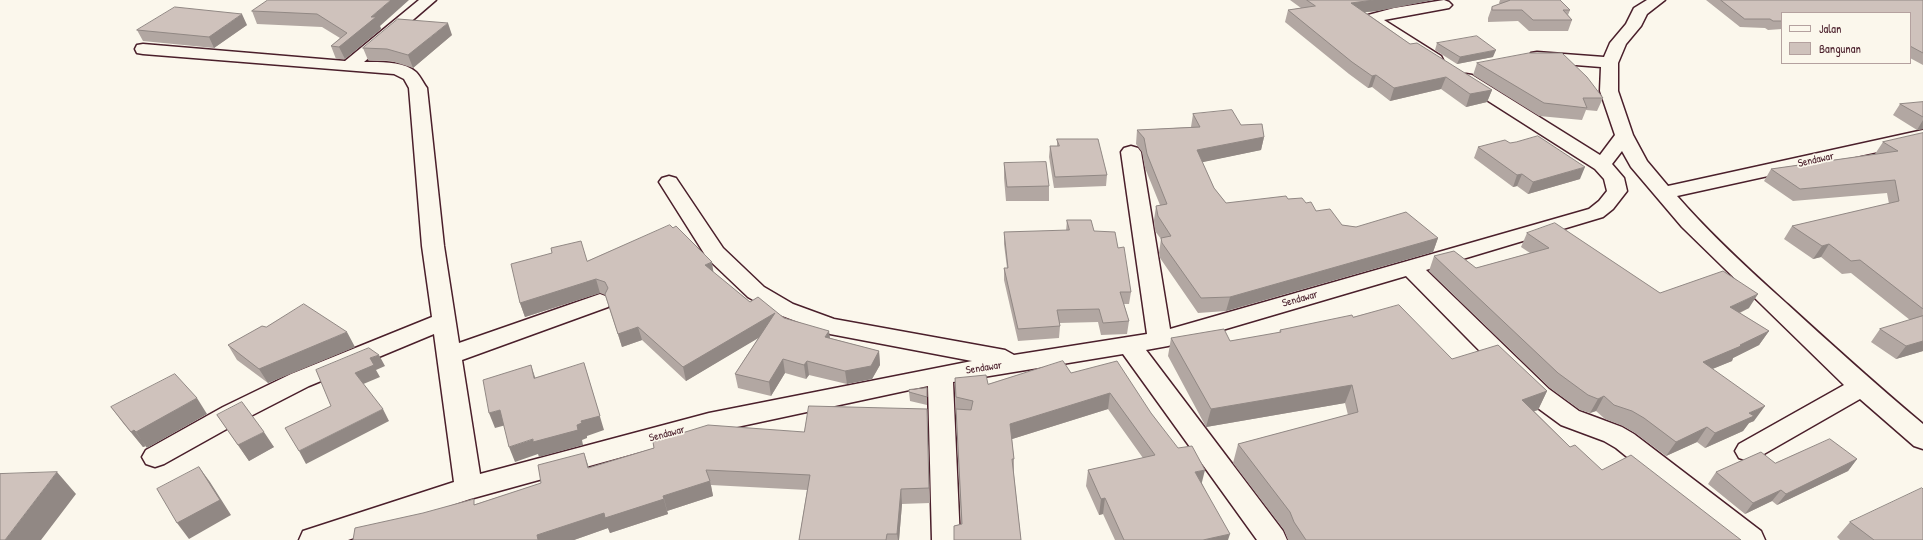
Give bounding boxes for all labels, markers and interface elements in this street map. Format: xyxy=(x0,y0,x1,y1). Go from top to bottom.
legend xyxy=(1781,12,1911,64)
text: Jalan xyxy=(1819,20,1841,37)
text: Bangunan xyxy=(1819,40,1861,57)
street label: Sendawar xyxy=(1797,149,1835,171)
street label: Sendawar xyxy=(1281,288,1319,310)
street label: Sendawar xyxy=(965,359,1003,377)
street label: Sendawar xyxy=(648,423,686,445)

